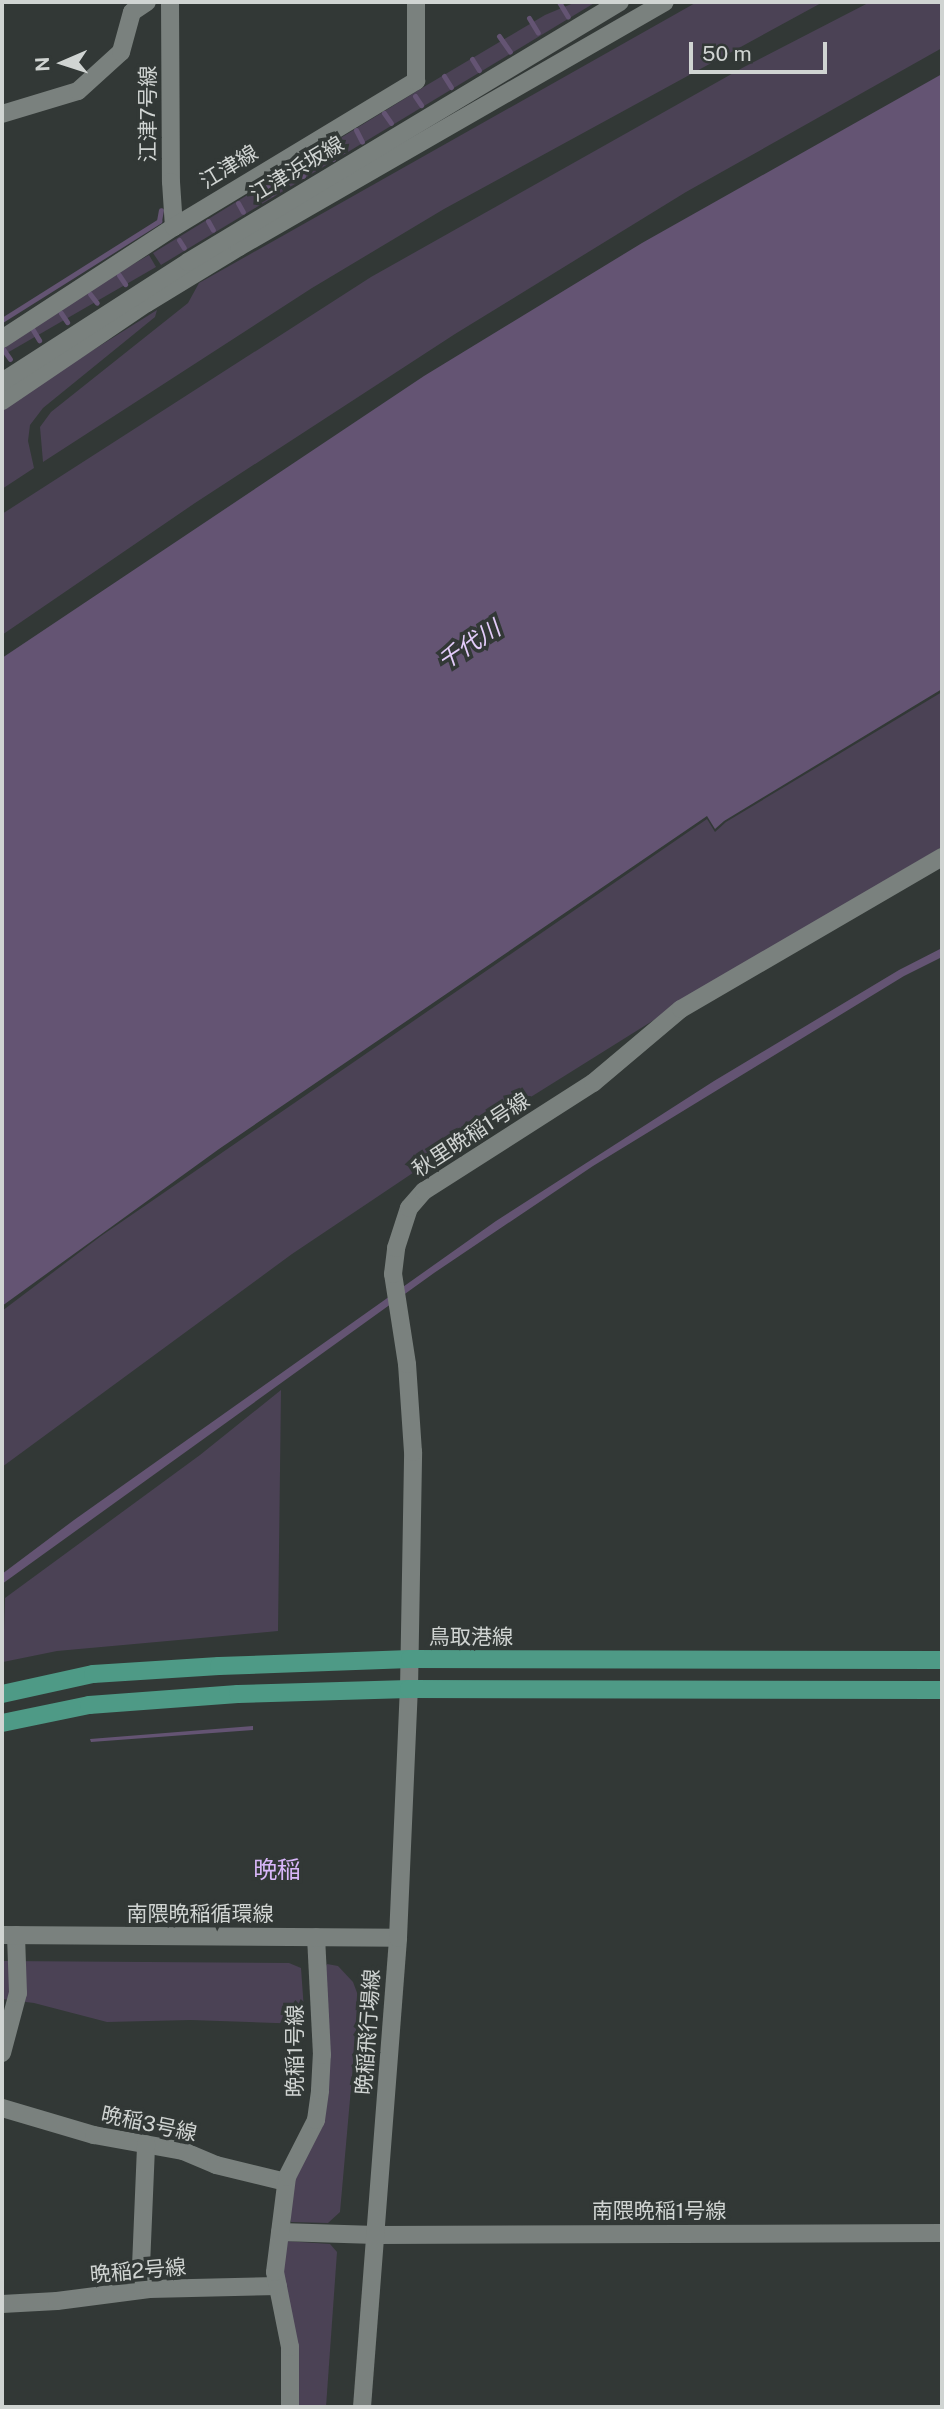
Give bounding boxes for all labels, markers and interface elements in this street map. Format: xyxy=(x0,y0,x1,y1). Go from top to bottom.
north arrow xyxy=(28,28,98,98)
scale bar xyxy=(692,28,830,72)
text: 50 m xyxy=(702,41,752,66)
text: N xyxy=(31,56,53,72)
street label: 江津7号線 xyxy=(135,66,161,162)
street label: 江津浜坂線 xyxy=(246,131,348,207)
street label: 江津線 xyxy=(196,140,262,194)
water label: 千代川 xyxy=(433,615,505,675)
street label: 秋里晩稲1号線 xyxy=(408,1088,534,1182)
street label: 鳥取港線 xyxy=(429,1624,513,1650)
district label: 晩稲 xyxy=(253,1856,301,1884)
street label: 南隈晩稲循環線 xyxy=(127,1901,273,1927)
street label: 晩稲飛行場線 xyxy=(351,1968,385,2096)
street label: 晩稲1号線 xyxy=(282,2005,308,2097)
street label: 晩稲3号線 xyxy=(99,2102,199,2146)
street label: 南隈晩稲1号線 xyxy=(592,2198,726,2224)
street label: 晩稲2号線 xyxy=(89,2254,187,2288)

